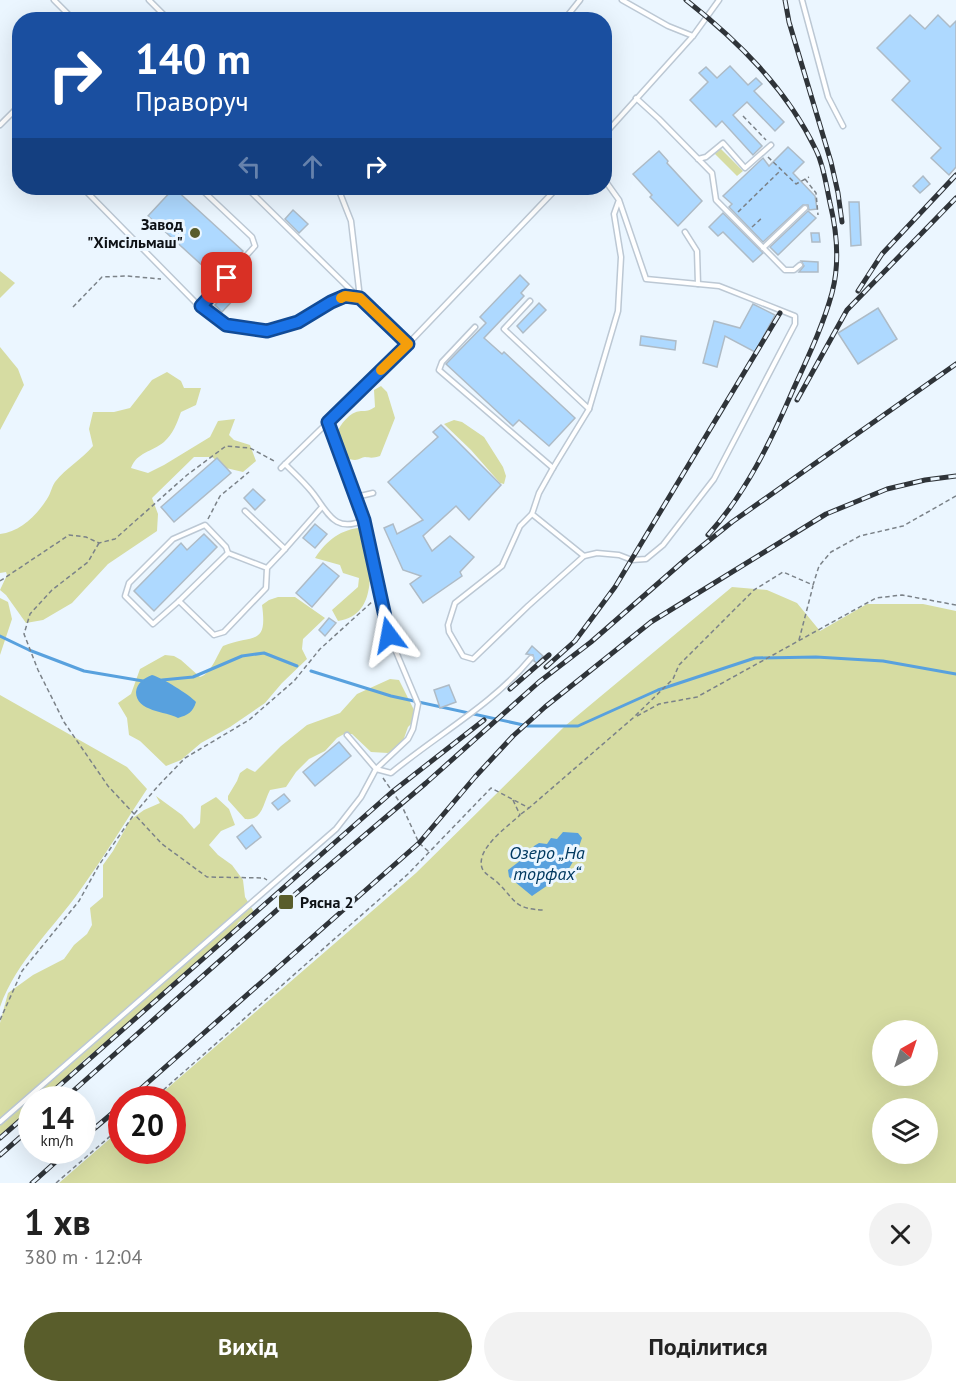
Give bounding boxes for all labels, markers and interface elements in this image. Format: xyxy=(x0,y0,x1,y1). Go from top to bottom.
text: 140 m xyxy=(135,31,251,86)
icon: right xyxy=(36,36,114,114)
text: Праворуч xyxy=(135,84,249,118)
icon: left xyxy=(233,150,266,183)
icon: ahead xyxy=(296,150,329,183)
icon: right xyxy=(359,150,392,183)
place label: Завод "Хімсільмаш" xyxy=(87,214,183,252)
marker: Завод "Хімсільмаш" xyxy=(188,226,202,240)
pin xyxy=(201,252,252,303)
icon: arrive xyxy=(210,261,243,294)
position arrow xyxy=(357,603,421,667)
water label: Озеро „На торфах“ xyxy=(509,841,585,885)
place label: Рясна 2 xyxy=(300,892,354,912)
marker: Рясна 2 xyxy=(277,893,295,911)
north arrow xyxy=(872,1020,938,1086)
map controls xyxy=(872,1020,938,1164)
speed limit sign: 20 xyxy=(108,1086,186,1164)
text: 14 xyxy=(40,1098,74,1137)
button: layers xyxy=(872,1098,938,1164)
text: km/h xyxy=(41,1131,73,1150)
text: 1 хв xyxy=(24,1198,91,1245)
button: close xyxy=(869,1203,932,1266)
text: 380 m · 12:04 xyxy=(24,1244,142,1270)
button: Вихід xyxy=(24,1312,472,1381)
button: Поділитися xyxy=(484,1312,932,1381)

